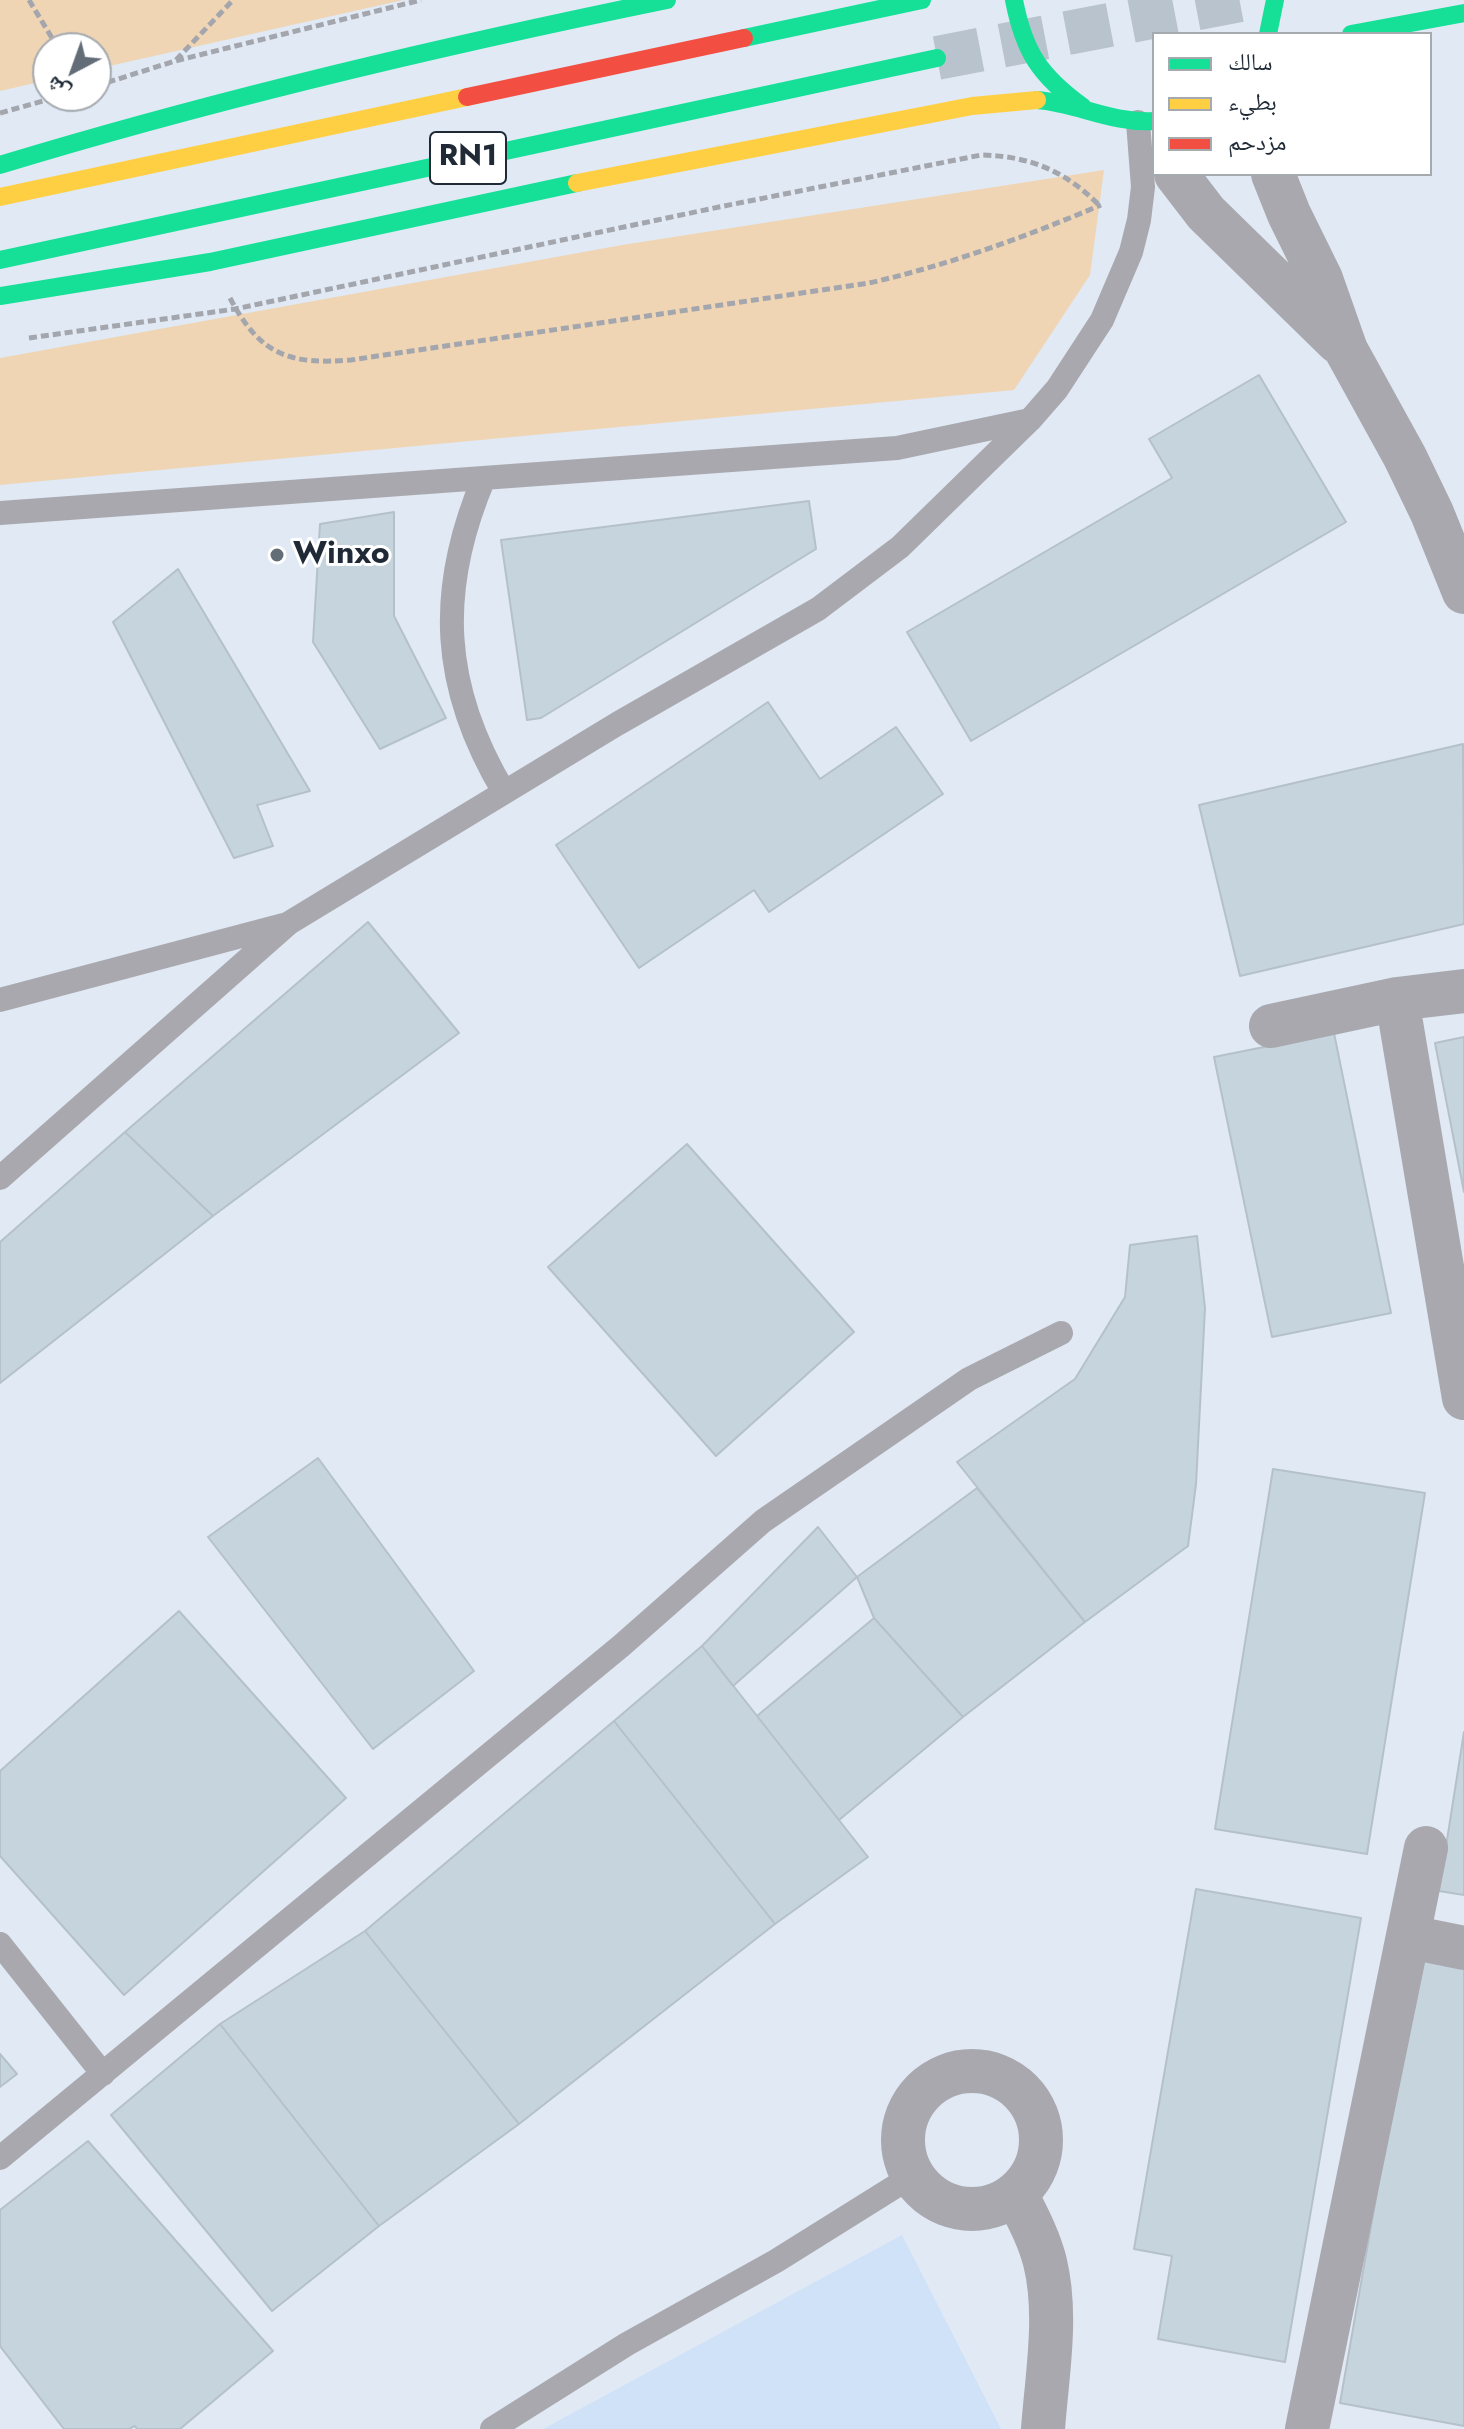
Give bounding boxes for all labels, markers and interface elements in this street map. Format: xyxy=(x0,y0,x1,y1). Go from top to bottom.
north arrow xyxy=(32,32,112,112)
legend xyxy=(1152,32,1432,176)
text: سالك xyxy=(1228,44,1273,79)
text: ش xyxy=(38,69,77,108)
text: بطيء xyxy=(1228,84,1277,119)
text: مزدحم xyxy=(1228,124,1287,159)
road number: RN1 xyxy=(430,132,506,184)
place label: Winxo xyxy=(293,536,390,574)
marker: Winxo xyxy=(268,546,286,564)

